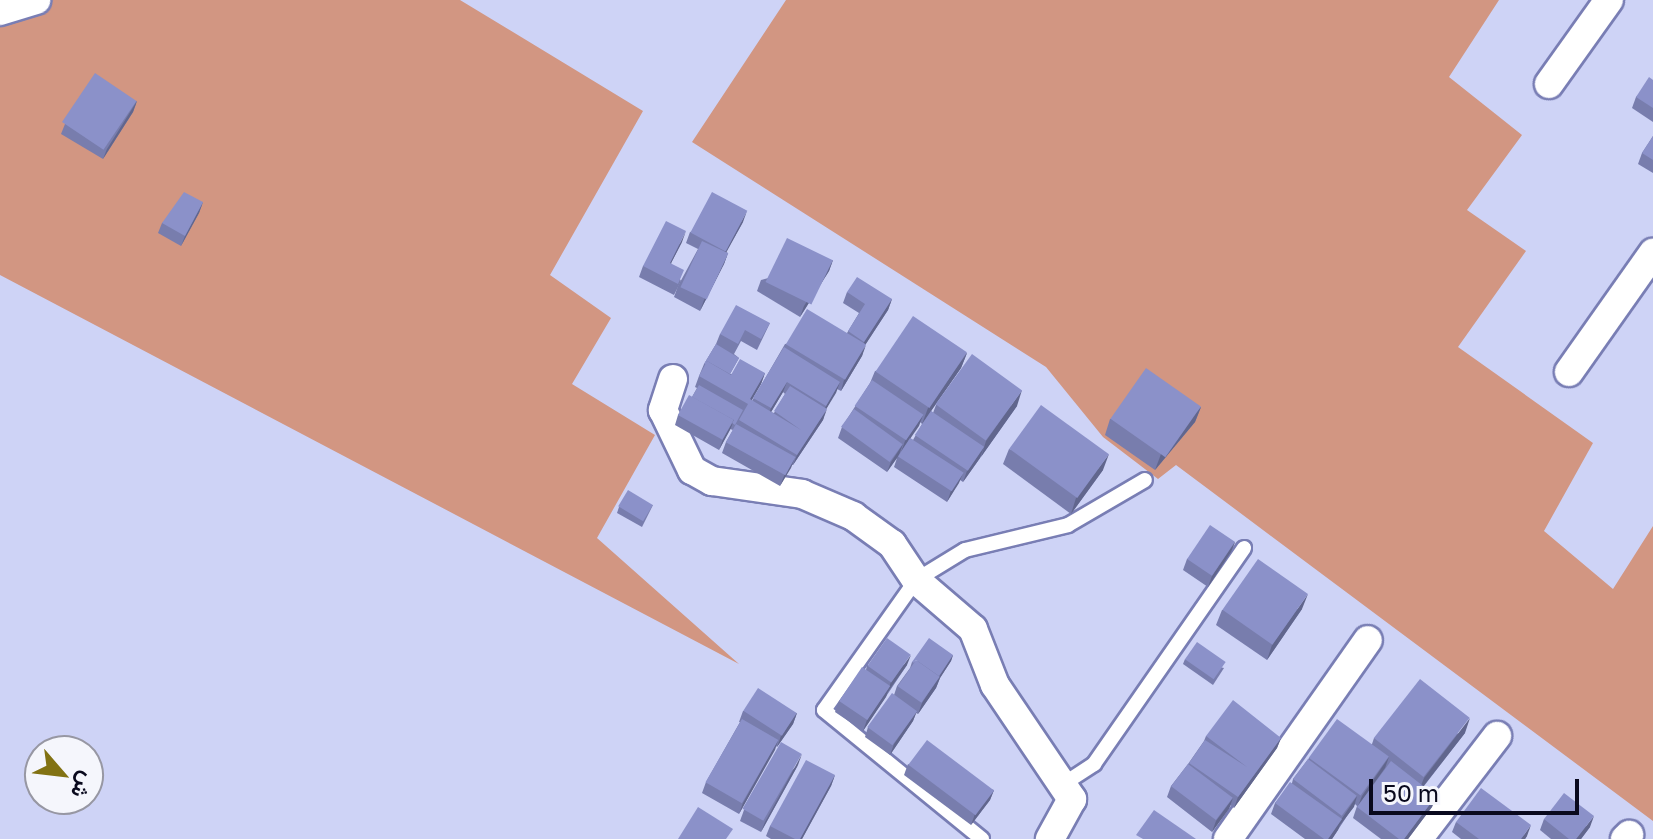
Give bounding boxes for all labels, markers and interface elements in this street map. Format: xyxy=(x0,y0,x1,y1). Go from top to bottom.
north arrow xyxy=(24,735,104,815)
scale bar xyxy=(1373,763,1583,813)
text: ش xyxy=(66,768,102,804)
text: 50 m xyxy=(1383,778,1439,807)

